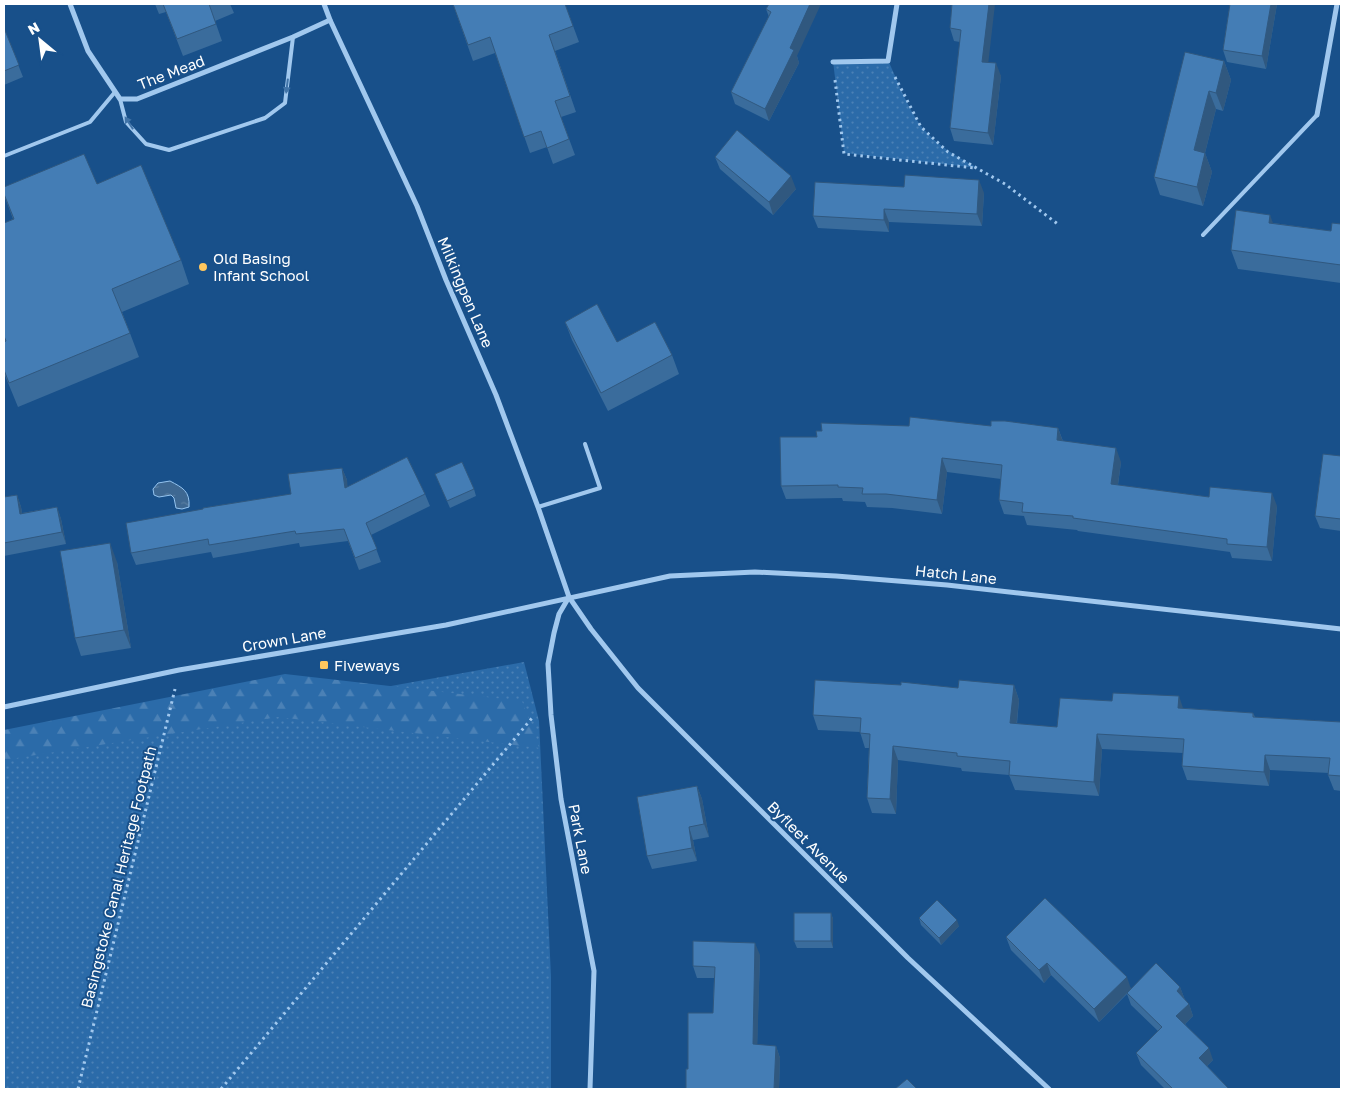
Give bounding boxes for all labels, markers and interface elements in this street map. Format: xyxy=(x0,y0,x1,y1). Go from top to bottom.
north arrow xyxy=(15,15,65,65)
text: N xyxy=(25,18,42,38)
street label: The Mead xyxy=(135,51,207,93)
one-way arrow xyxy=(283,78,291,94)
one-way arrow xyxy=(125,116,134,130)
street label: Milkingpen Lane xyxy=(435,234,498,350)
place label: Old Basing Infant School xyxy=(213,249,309,284)
marker: Old Basing Infant School xyxy=(197,261,209,273)
street label: Hatch Lane xyxy=(914,561,998,587)
street label: Crown Lane xyxy=(241,623,328,655)
place label: Fiveways xyxy=(334,656,400,674)
marker: Fiveways xyxy=(318,659,330,671)
street label: Basingstoke Canal Heritage Footpath xyxy=(77,744,159,1010)
street label: Byfleet Avenue xyxy=(764,797,854,887)
street label: Park Lane xyxy=(565,802,597,876)

